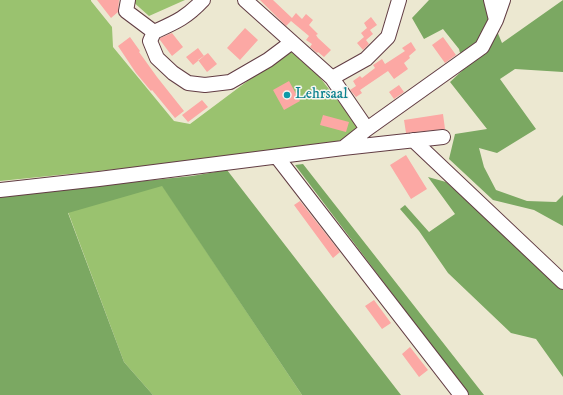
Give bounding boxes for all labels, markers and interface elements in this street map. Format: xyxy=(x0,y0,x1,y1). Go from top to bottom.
place label: Lehrsaal xyxy=(295,86,348,104)
marker: Lehrsaal xyxy=(282,90,292,100)

